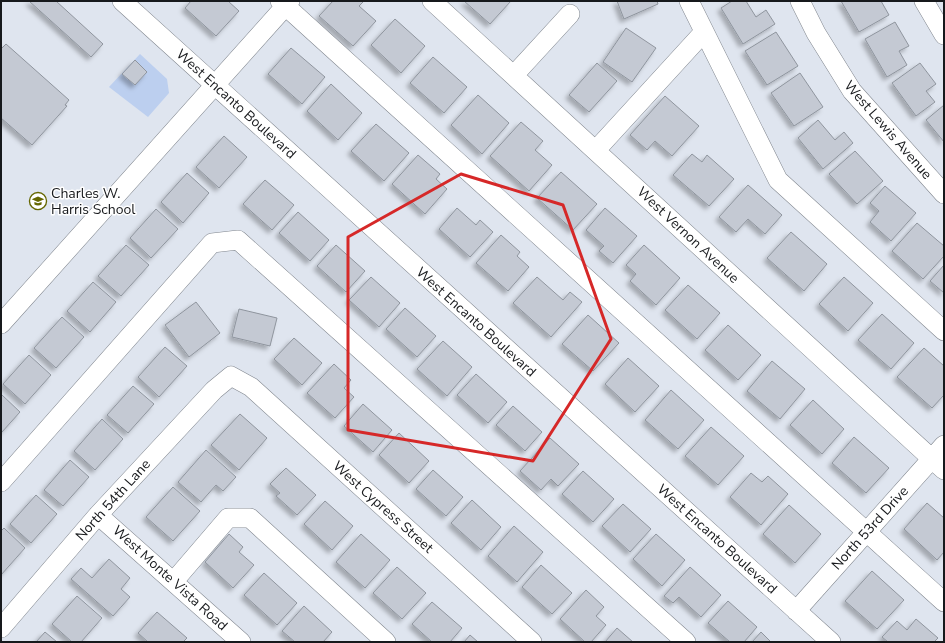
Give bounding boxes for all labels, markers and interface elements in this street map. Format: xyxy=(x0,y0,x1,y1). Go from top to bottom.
street label: West Encanto Boulevard xyxy=(172,45,300,163)
street label: West Lewis Avenue xyxy=(840,77,936,183)
street label: West Vernon Avenue xyxy=(633,183,743,287)
place label: Charles W. Harris School xyxy=(51,184,136,219)
school or university icon: Charles W. Harris School xyxy=(28,191,48,211)
street label: West Encanto Boulevard xyxy=(412,263,540,381)
street label: North 54th Lane xyxy=(71,455,155,545)
street label: West Cypress Street xyxy=(329,457,437,557)
street label: West Encanto Boulevard xyxy=(653,480,781,598)
street label: North 53rd Drive xyxy=(827,482,913,574)
street label: West Monte Vista Road xyxy=(108,521,232,635)

